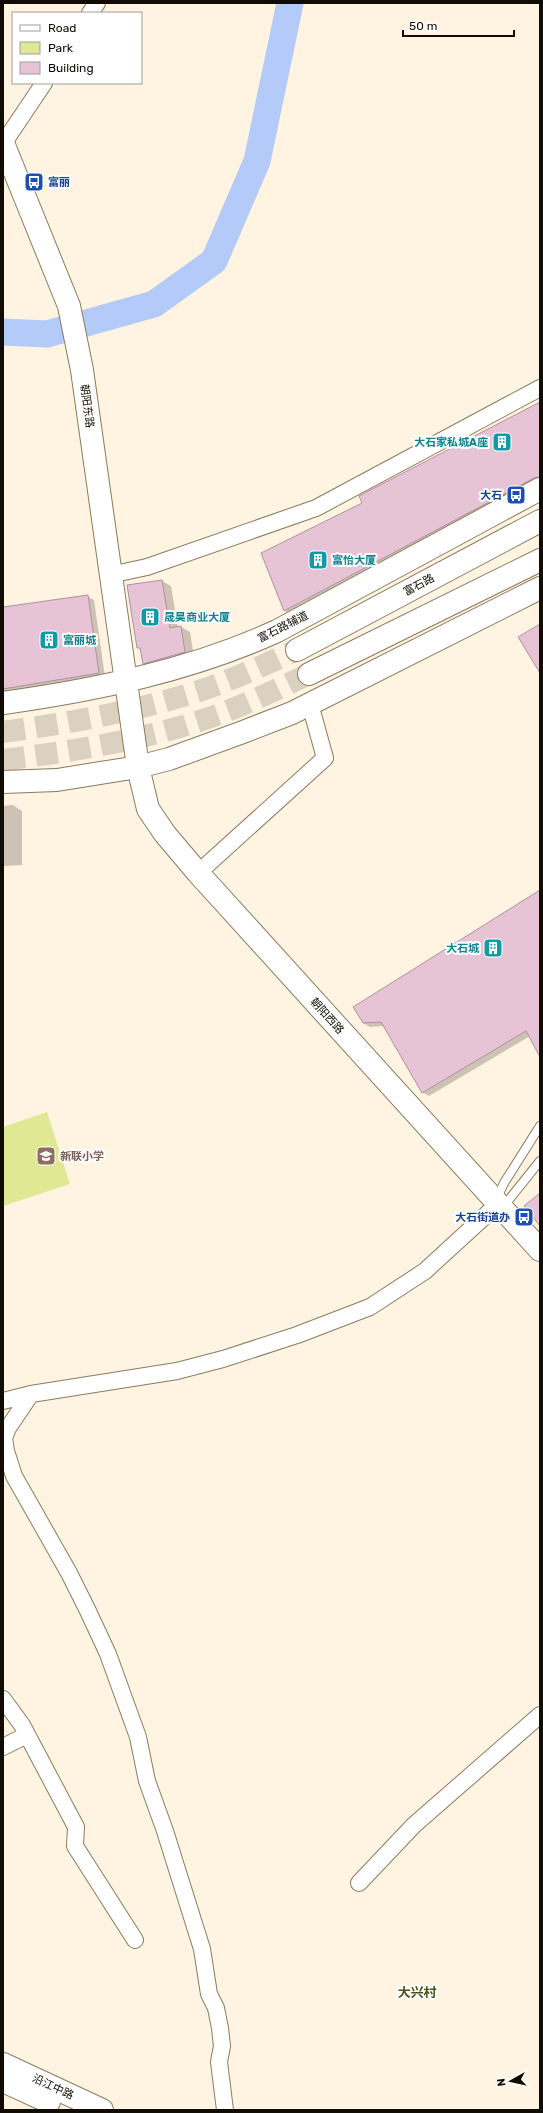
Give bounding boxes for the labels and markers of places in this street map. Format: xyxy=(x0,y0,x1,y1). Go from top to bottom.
bus stop icon: 富丽 xyxy=(23,171,45,193)
place label: 富丽 xyxy=(48,176,70,189)
building icon: 大石家私城A座 xyxy=(491,431,513,453)
place label: 大石家私城A座 xyxy=(414,436,488,449)
bus stop icon: 大石 xyxy=(505,484,527,506)
place label: 大石 xyxy=(480,489,502,502)
building icon: 富怡大厦 xyxy=(307,549,329,571)
place label: 富怡大厦 xyxy=(332,554,376,567)
building icon: 晟昊商业大厦 xyxy=(139,606,161,628)
place label: 晟昊商业大厦 xyxy=(164,611,230,624)
building icon: 富丽城 xyxy=(38,629,60,651)
place label: 富丽城 xyxy=(63,634,97,647)
building icon: 大石城 xyxy=(482,937,504,959)
place label: 大石城 xyxy=(446,942,480,955)
school or university icon: 新联小学 xyxy=(35,1145,57,1167)
place label: 新联小学 xyxy=(60,1150,104,1163)
bus stop icon: 大石街道办 xyxy=(513,1206,535,1228)
place label: 大石街道办 xyxy=(455,1211,510,1224)

